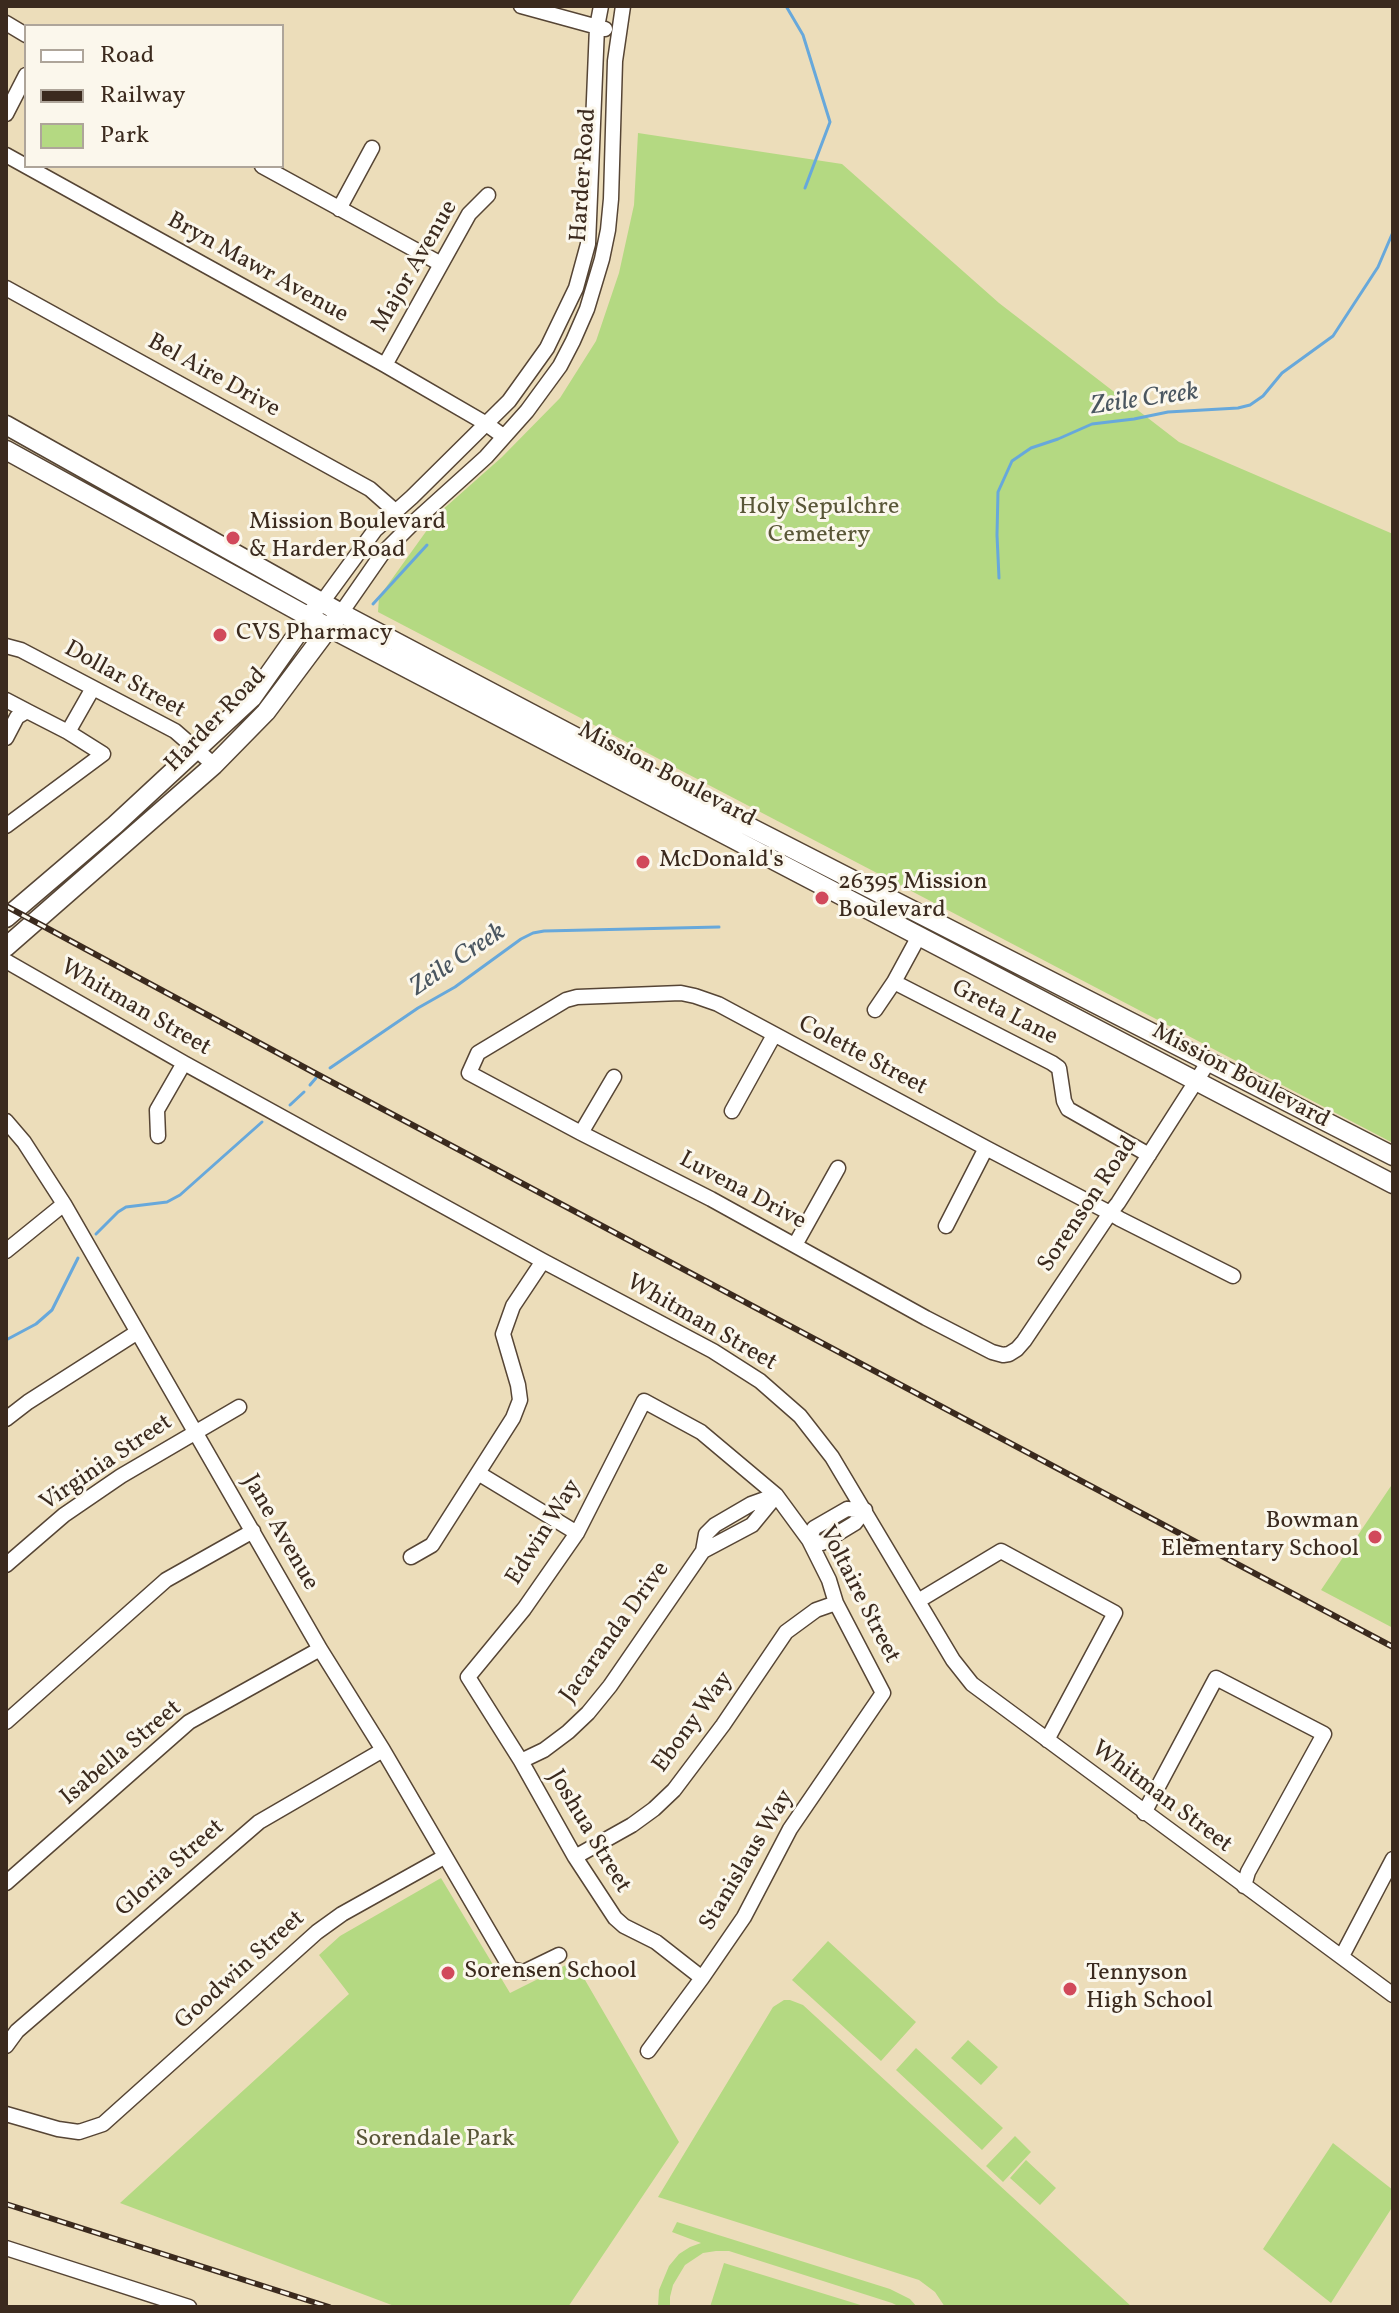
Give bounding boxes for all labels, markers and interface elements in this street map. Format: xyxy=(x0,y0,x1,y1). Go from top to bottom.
legend xyxy=(24,24,284,168)
text: Road xyxy=(100,39,154,73)
text: Railway xyxy=(100,79,186,113)
street label: Harder Road xyxy=(566,107,604,243)
text: Park xyxy=(100,119,149,153)
street label: Major Avenue xyxy=(367,196,465,338)
street label: Bryn Mawr Avenue xyxy=(161,207,353,331)
street label: Bel Aire Drive xyxy=(142,329,284,425)
water label: Zeile Creek xyxy=(1089,378,1201,424)
park label: Holy Sepulchre Cemetery xyxy=(739,495,899,551)
place label: Mission Boulevard & Harder Road xyxy=(249,510,446,566)
marker: Mission Boulevard & Harder Road xyxy=(224,529,242,547)
place label: CVS Pharmacy xyxy=(236,621,393,649)
marker: CVS Pharmacy xyxy=(211,626,229,644)
street label: Dollar Street xyxy=(58,636,190,726)
street label: Harder Road xyxy=(160,663,274,779)
street label: Mission Boulevard xyxy=(572,717,760,835)
place label: McDonald's xyxy=(659,848,784,876)
marker: McDonald's xyxy=(634,853,652,871)
place label: 26395 Mission Boulevard xyxy=(838,870,988,926)
marker: 26395 Mission Boulevard xyxy=(813,889,831,907)
water label: Zeile Creek xyxy=(405,918,513,1004)
street label: Whitman Street xyxy=(55,954,215,1064)
street label: Greta Lane xyxy=(946,975,1062,1053)
street label: Colette Street xyxy=(792,1011,932,1103)
street label: Mission Boulevard xyxy=(1146,1018,1334,1136)
street label: Sorenson Road xyxy=(1033,1131,1145,1279)
street label: Luvena Drive xyxy=(674,1146,810,1238)
street label: Whitman Street xyxy=(621,1269,781,1379)
street label: Virginia Street xyxy=(35,1409,179,1519)
street label: Jane Avenue xyxy=(234,1470,324,1596)
street label: Edwin Way xyxy=(501,1475,589,1591)
place label: Bowman Elementary School xyxy=(1161,1509,1359,1565)
street label: Voltaire Street xyxy=(811,1521,905,1669)
marker: Bowman Elementary School xyxy=(1366,1528,1384,1546)
street label: Jacaranda Drive xyxy=(555,1557,677,1709)
street label: Ebony Way xyxy=(648,1667,740,1779)
street label: Isabella Street xyxy=(56,1695,188,1813)
street label: Whitman Street xyxy=(1085,1736,1237,1860)
street label: Joshua Street xyxy=(540,1765,636,1899)
street label: Stanislaus Way xyxy=(695,1785,801,1937)
street label: Gloria Street xyxy=(111,1814,231,1924)
street label: Goodwin Street xyxy=(170,1905,312,2037)
place label: Sorensen School xyxy=(464,1959,637,1987)
place label: Tennyson High School xyxy=(1086,1961,1213,2017)
marker: Sorensen School xyxy=(439,1964,457,1982)
marker: Tennyson High School xyxy=(1061,1980,1079,1998)
park label: Sorendale Park xyxy=(355,2127,515,2155)

